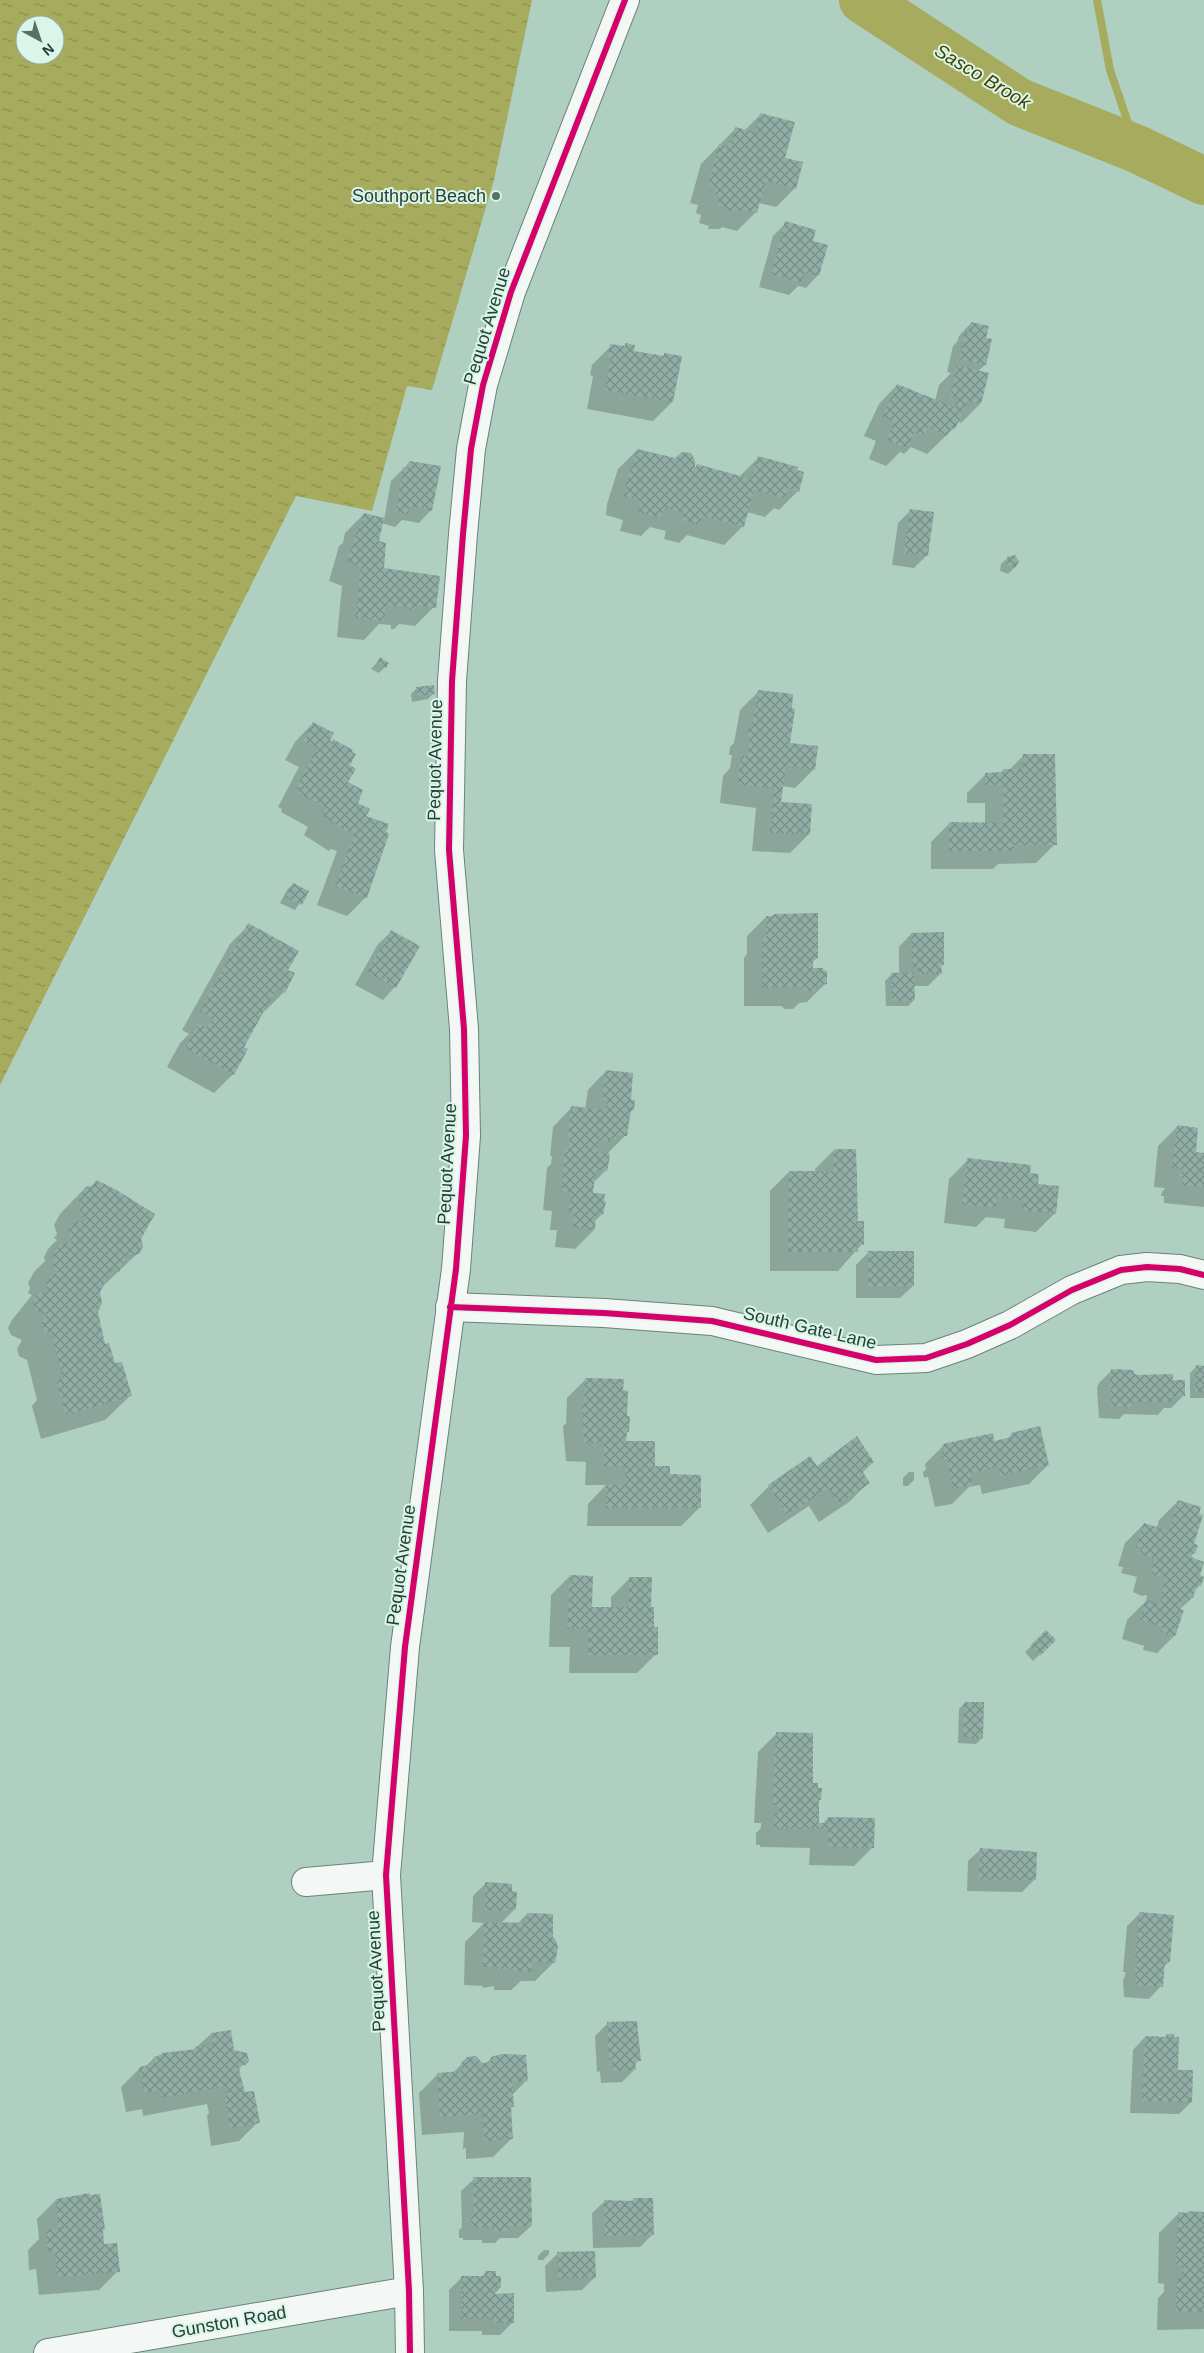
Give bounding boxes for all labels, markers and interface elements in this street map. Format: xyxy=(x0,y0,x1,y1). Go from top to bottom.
north arrow xyxy=(15,15,65,65)
water label: Sasco Brook xyxy=(931,40,1036,114)
text: N xyxy=(39,41,57,59)
place label: Southport Beach xyxy=(352,186,486,206)
marker: Southport Beach xyxy=(490,190,502,202)
street label: Pequot Avenue xyxy=(460,265,514,387)
street label: Pequot Avenue xyxy=(424,699,446,821)
street label: Pequot Avenue xyxy=(434,1103,460,1225)
street label: South Gate Lane xyxy=(741,1303,879,1353)
street label: Pequot Avenue xyxy=(383,1503,419,1627)
street label: Pequot Avenue xyxy=(363,1910,389,2032)
street label: Gunston Road xyxy=(170,2302,288,2342)

